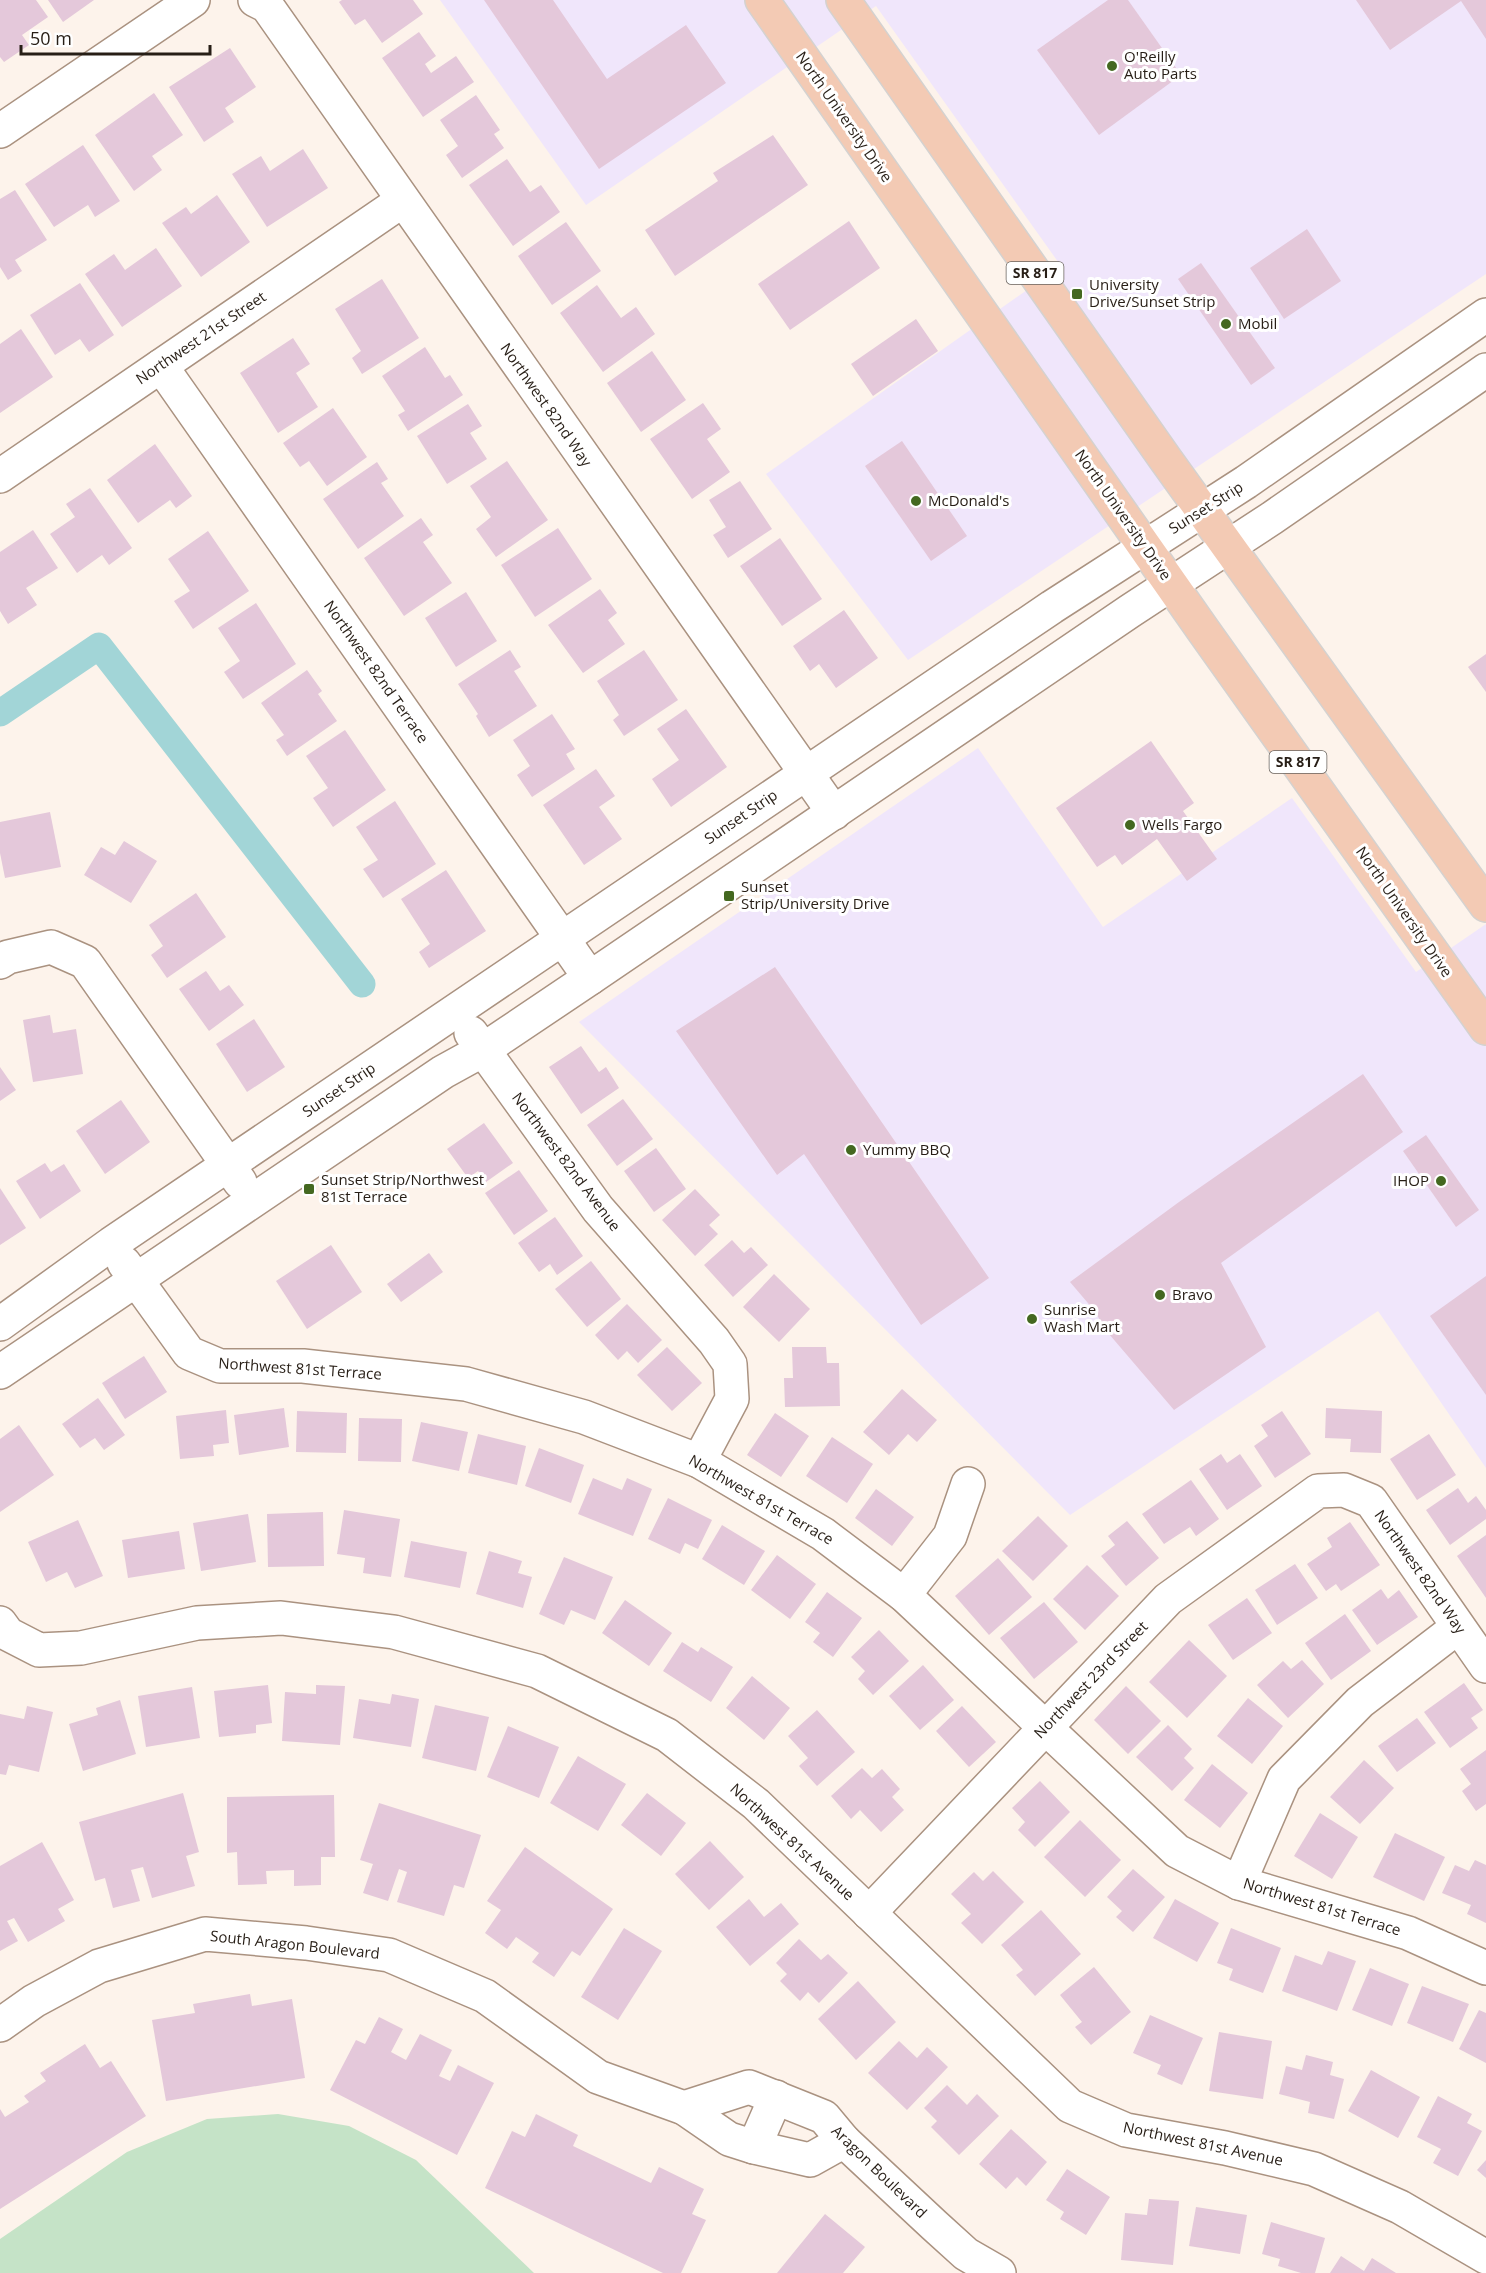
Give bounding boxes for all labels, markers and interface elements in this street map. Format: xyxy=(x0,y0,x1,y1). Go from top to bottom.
scale bar xyxy=(21,18,210,56)
text: 50 m xyxy=(30,26,72,50)
place label: O'Reilly Auto Parts xyxy=(1124,46,1197,83)
street label: North University Drive xyxy=(792,47,898,186)
marker: O'Reilly Auto Parts xyxy=(1105,59,1119,73)
road number: SR 817 xyxy=(1006,262,1064,284)
place label: University Drive/Sunset Strip xyxy=(1089,274,1215,311)
street label: Northwest 21st Street xyxy=(131,286,269,388)
marker: University Drive/Sunset Strip xyxy=(1070,287,1084,301)
place label: Mobil xyxy=(1238,313,1277,333)
marker: Mobil xyxy=(1219,317,1233,331)
street label: Northwest 82nd Way xyxy=(497,339,597,471)
street label: North University Drive xyxy=(1071,445,1177,584)
street label: Sunset Strip xyxy=(1165,476,1246,538)
place label: McDonald's xyxy=(928,490,1010,510)
marker: McDonald's xyxy=(909,494,923,508)
street label: Northwest 82nd Terrace xyxy=(320,596,434,747)
road number: SR 817 xyxy=(1270,751,1326,773)
street label: Sunset Strip xyxy=(700,784,781,848)
place label: Wells Fargo xyxy=(1142,814,1222,834)
marker: Wells Fargo xyxy=(1123,818,1137,832)
street label: North University Drive xyxy=(1352,842,1458,981)
place label: Sunset Strip/University Drive xyxy=(741,876,890,913)
marker: Sunset Strip/University Drive xyxy=(722,889,736,903)
street label: Sunset Strip xyxy=(298,1057,379,1121)
street label: Northwest 82nd Avenue xyxy=(508,1088,626,1235)
place label: Yummy BBQ xyxy=(863,1139,951,1159)
marker: Yummy BBQ xyxy=(844,1143,858,1157)
place label: Sunset Strip/Northwest 81st Terrace xyxy=(321,1169,484,1206)
place label: IHOP xyxy=(1393,1170,1429,1190)
marker: IHOP xyxy=(1434,1174,1448,1188)
marker: Sunset Strip/Northwest 81st Terrace xyxy=(302,1182,316,1196)
place label: Bravo xyxy=(1172,1284,1213,1304)
marker: Bravo xyxy=(1153,1288,1167,1302)
place label: Sunrise Wash Mart xyxy=(1044,1299,1120,1336)
marker: Sunrise Wash Mart xyxy=(1025,1312,1039,1326)
street label: Northwest 81st Terrace xyxy=(218,1352,383,1384)
street label: Northwest 81st Terrace xyxy=(686,1450,837,1549)
street label: Northwest 82nd Way xyxy=(1371,1506,1471,1638)
street label: Northwest 23rd Street xyxy=(1029,1616,1152,1742)
street label: Northwest 81st Avenue xyxy=(726,1778,859,1904)
street label: Northwest 81st Terrace xyxy=(1241,1873,1404,1940)
street label: South Aragon Boulevard xyxy=(209,1925,381,1963)
street label: Northwest 81st Avenue xyxy=(1121,2116,1285,2170)
street label: Aragon Boulevard xyxy=(828,2121,932,2222)

